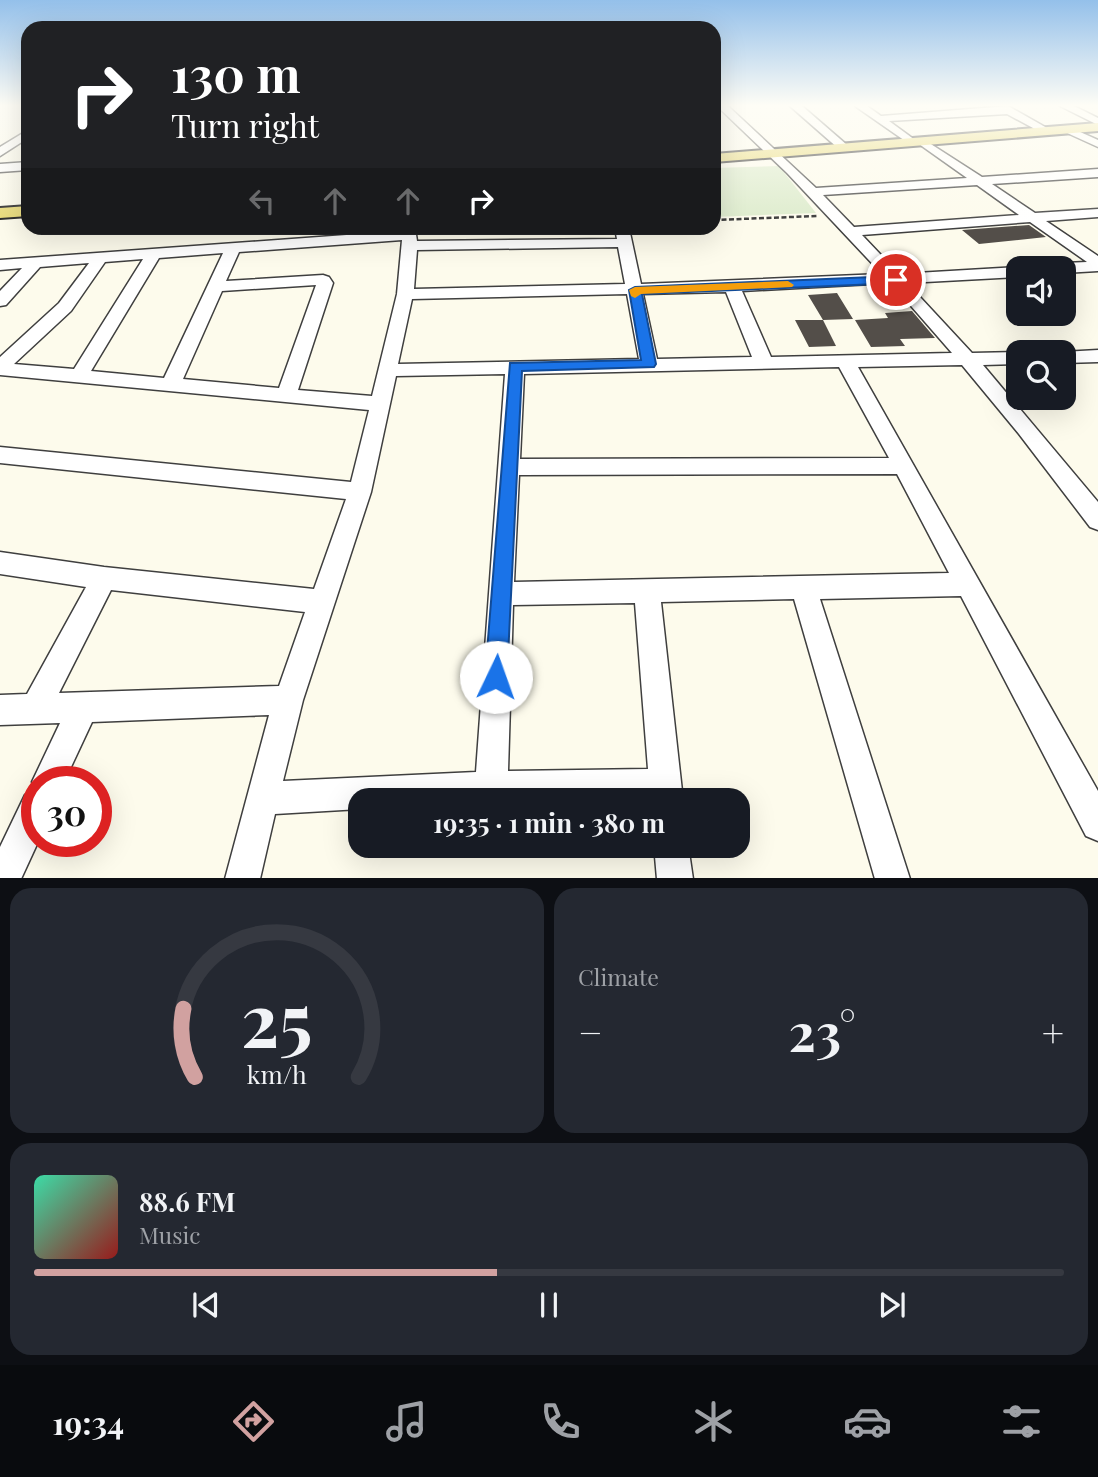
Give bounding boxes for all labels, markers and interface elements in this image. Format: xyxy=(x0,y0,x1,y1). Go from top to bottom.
text: 130 m xyxy=(171,40,301,105)
icon: right xyxy=(56,49,147,140)
text: Turn right xyxy=(171,103,319,146)
icon: left xyxy=(243,182,281,220)
icon: ahead xyxy=(316,182,354,220)
icon: ahead xyxy=(389,182,427,220)
icon: right xyxy=(462,182,500,220)
pin xyxy=(866,250,926,310)
map controls xyxy=(1006,256,1076,410)
button: sound xyxy=(1006,256,1076,326)
icon: arrive xyxy=(877,261,915,299)
button: search xyxy=(1006,340,1076,410)
position arrow xyxy=(459,640,533,714)
speed limit sign: 30 xyxy=(21,766,112,857)
text: 19:35 · 1 min · 380 m xyxy=(433,805,665,840)
text: Climate xyxy=(578,961,659,992)
text: 25 xyxy=(241,968,313,1065)
text: 23° xyxy=(789,996,856,1065)
text: − xyxy=(578,1006,603,1057)
text: + xyxy=(1042,1006,1064,1057)
text: km/h xyxy=(247,1056,307,1089)
text: 88.6 FM xyxy=(139,1184,235,1219)
text: Music xyxy=(139,1219,200,1250)
icon: previous xyxy=(187,1286,225,1324)
icon: pause xyxy=(530,1286,568,1324)
icon: next xyxy=(873,1286,911,1324)
icon: directions xyxy=(229,1397,278,1446)
icon: music xyxy=(382,1397,431,1446)
icon: phone xyxy=(536,1397,585,1446)
icon: climate xyxy=(689,1397,738,1446)
icon: car xyxy=(843,1397,892,1446)
icon: filters xyxy=(997,1397,1046,1446)
text: 19:34 xyxy=(52,1400,124,1443)

